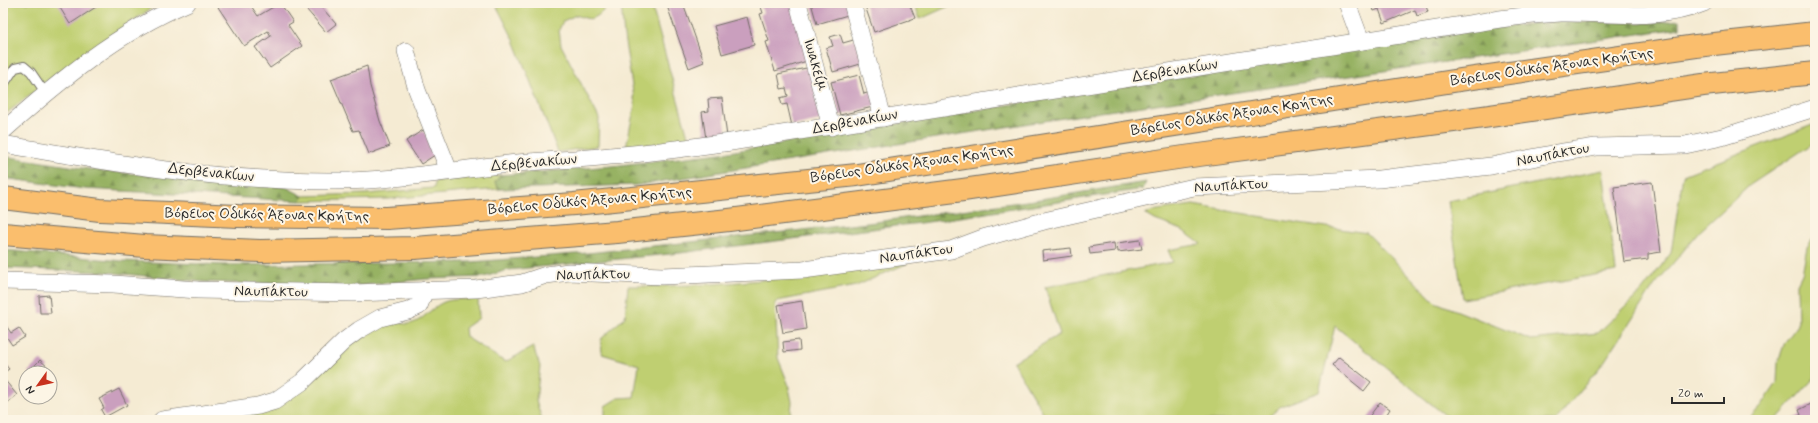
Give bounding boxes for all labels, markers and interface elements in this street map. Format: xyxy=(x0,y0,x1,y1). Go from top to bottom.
street label: Ιωακείμ xyxy=(798,36,832,94)
street label: Βόρειος Οδικός Άξονας Κρήτης xyxy=(1449,43,1655,91)
street label: Δερβενακίων xyxy=(1131,54,1220,88)
street label: Βόρειος Οδικός Άξονας Κρήτης xyxy=(1129,89,1335,141)
street label: Δερβενακίων xyxy=(811,105,900,139)
street label: Ναυπάκτου xyxy=(1515,138,1591,172)
street label: Βόρειος Οδικός Άξονας Κρήτης xyxy=(809,140,1015,188)
street label: Δερβενακίων xyxy=(490,149,578,177)
street label: Δερβενακίων xyxy=(167,159,255,188)
street label: Ναυπάκτου xyxy=(1194,174,1269,198)
street label: Βόρειος Οδικός Άξονας Κρήτης xyxy=(487,182,693,220)
street label: Βόρειος Οδικός Άξονας Κρήτης xyxy=(165,203,370,227)
street label: Ναυπάκτου xyxy=(878,239,954,269)
street label: Ναυπάκτου xyxy=(556,264,630,286)
street label: Ναυπάκτου xyxy=(234,281,308,303)
north arrow xyxy=(18,365,58,405)
scale bar xyxy=(1672,379,1724,405)
text: N xyxy=(23,383,38,397)
text: 20 m xyxy=(1678,386,1704,402)

